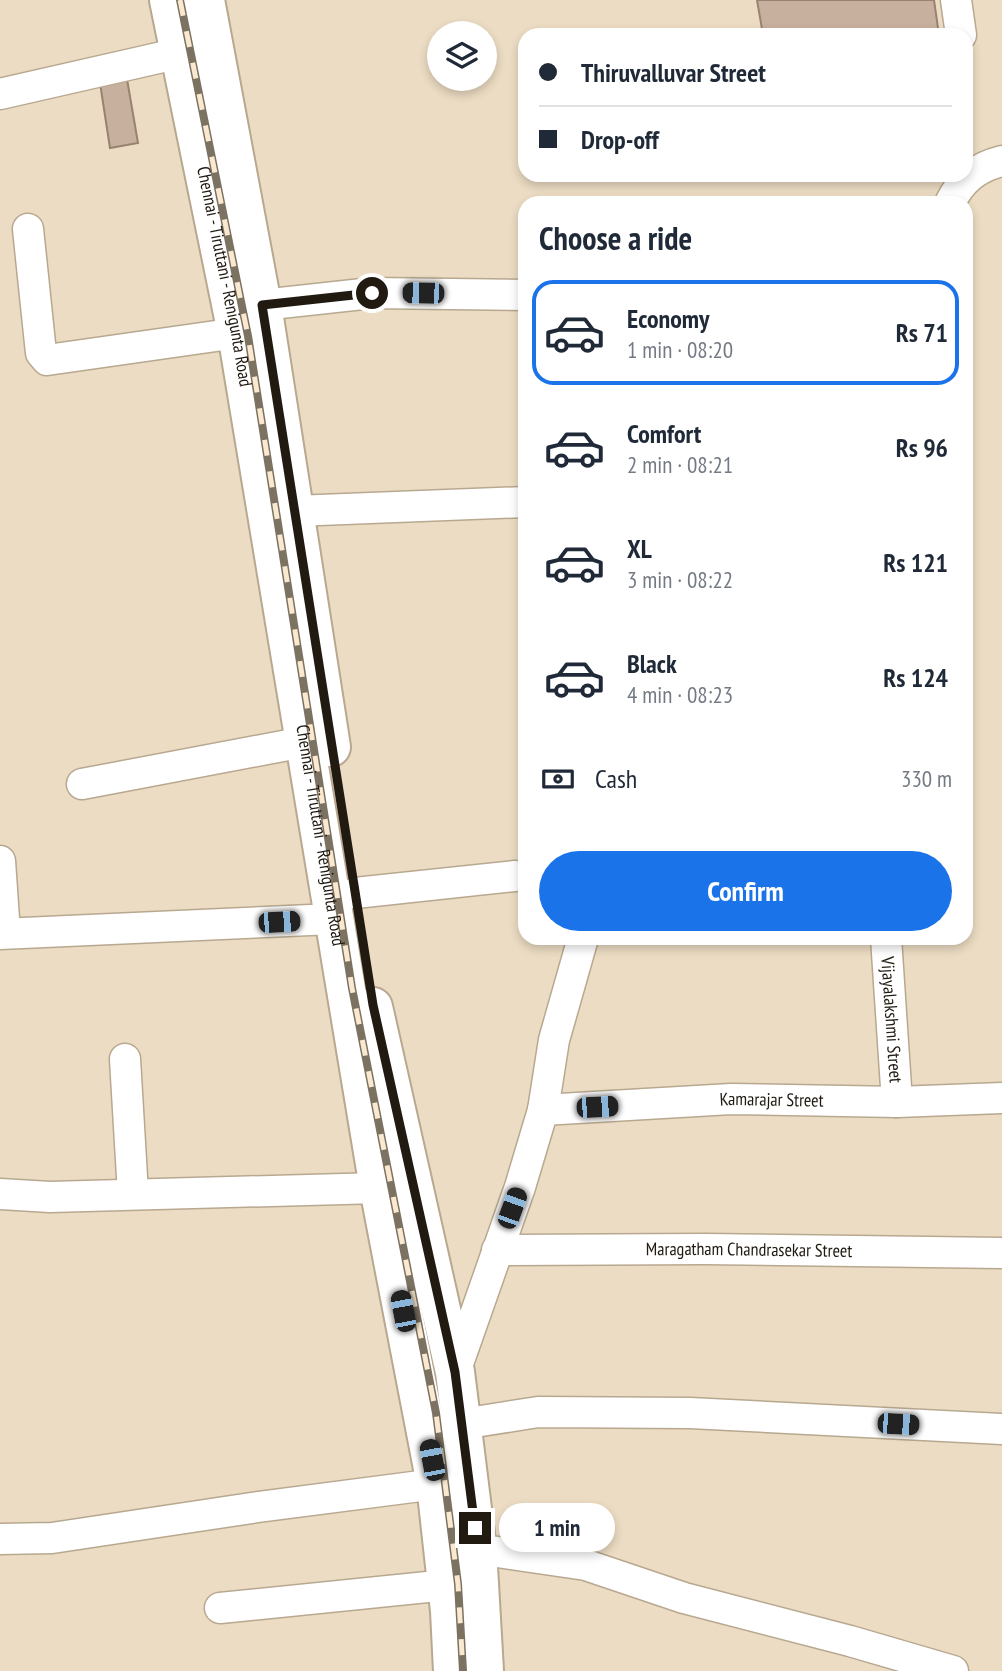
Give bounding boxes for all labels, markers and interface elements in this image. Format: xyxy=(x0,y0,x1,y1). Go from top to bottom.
map controls xyxy=(427,21,497,91)
button: layers xyxy=(427,21,497,91)
text: Thiruvalluvar Street xyxy=(581,56,766,89)
text: Drop-off xyxy=(581,123,659,156)
street label: Chennai - Tiruttani - Renigunta Road xyxy=(192,164,258,388)
text: Choose a ride xyxy=(539,217,692,259)
route start xyxy=(356,277,388,309)
car xyxy=(402,282,445,304)
icon: car xyxy=(543,301,606,364)
text: Economy xyxy=(627,302,709,335)
text: Rs 71 xyxy=(896,316,948,349)
text: 1 min · 08:20 xyxy=(627,335,733,364)
icon: car xyxy=(543,416,606,479)
text: Comfort xyxy=(627,417,701,450)
text: Rs 96 xyxy=(896,431,948,464)
text: 2 min · 08:21 xyxy=(627,450,733,479)
icon: car xyxy=(543,531,606,594)
text: XL xyxy=(627,532,652,565)
text: Rs 121 xyxy=(883,546,948,579)
text: 3 min · 08:22 xyxy=(627,565,733,594)
icon: car xyxy=(543,646,606,709)
text: Black xyxy=(627,647,677,680)
text: Rs 124 xyxy=(883,661,948,694)
text: 4 min · 08:23 xyxy=(627,680,733,709)
street label: Chennai - Tiruttani - Renigunta Road xyxy=(291,723,351,948)
icon: cash xyxy=(539,760,577,798)
text: Cash xyxy=(595,762,637,795)
text: 330 m xyxy=(901,764,952,793)
button: Confirm xyxy=(539,851,952,931)
car xyxy=(258,910,301,934)
street label: Vijayalakshmi Street xyxy=(876,955,908,1084)
street label: Kamarajar Street xyxy=(719,1087,824,1112)
car xyxy=(576,1095,619,1119)
car xyxy=(495,1185,530,1231)
street label: Maragatham Chandrasekar Street xyxy=(646,1237,852,1262)
car xyxy=(389,1288,418,1334)
car xyxy=(877,1412,920,1436)
car xyxy=(418,1437,447,1483)
callout: 1 min xyxy=(500,1504,615,1552)
route end xyxy=(459,1512,491,1544)
text: 1 min xyxy=(534,1513,580,1542)

